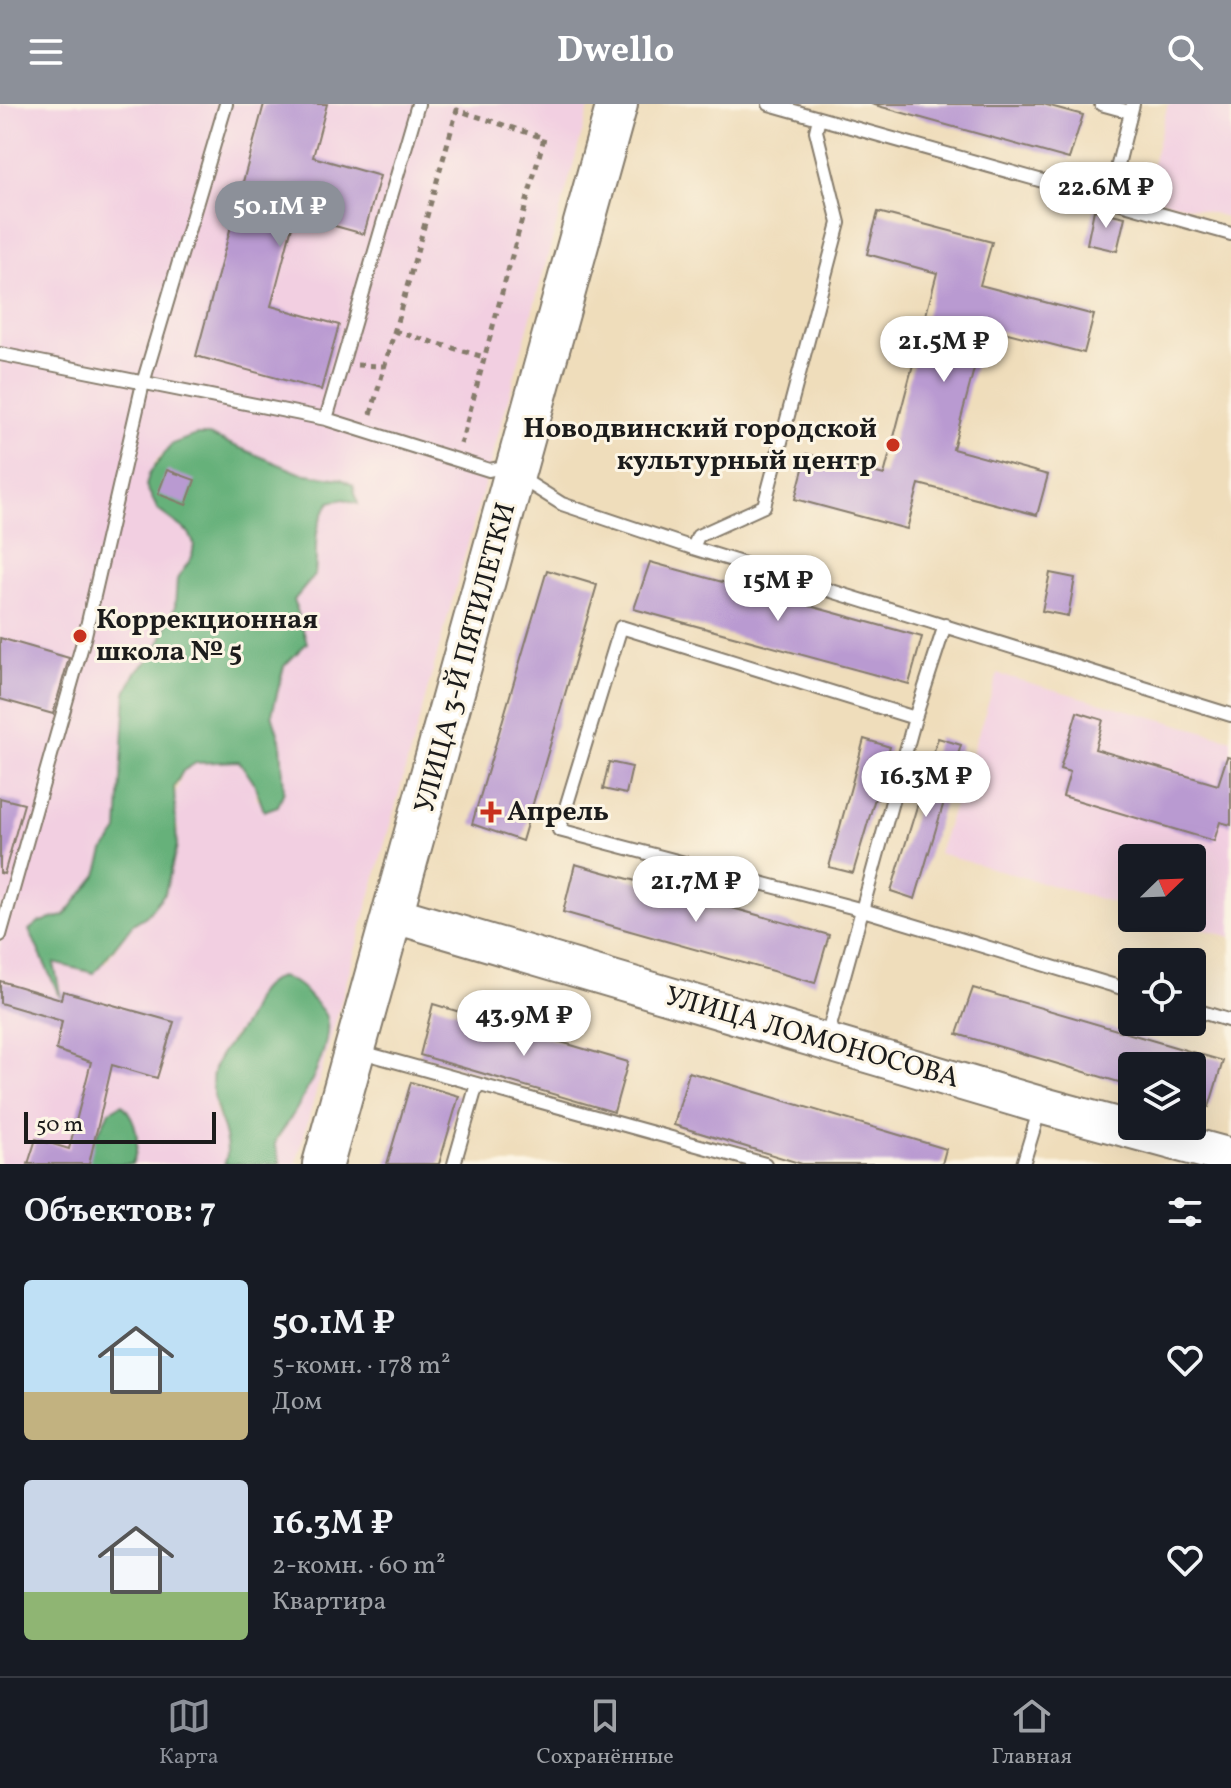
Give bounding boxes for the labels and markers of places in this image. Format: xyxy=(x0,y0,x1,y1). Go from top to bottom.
pin: 22.6M ₽ xyxy=(1032,162,1180,230)
pin: 50.1M ₽ xyxy=(206,181,354,249)
pin: 21.5M ₽ xyxy=(870,316,1018,384)
place label: Новодвинский городской культурный центр xyxy=(523,410,877,481)
marker: Новодвинский городской культурный центр xyxy=(884,436,902,454)
pin: 15M ₽ xyxy=(722,555,834,623)
place label: Коррекционная школа № 5 xyxy=(96,601,318,672)
marker: Коррекционная школа № 5 xyxy=(71,627,89,645)
pin: 16.3M ₽ xyxy=(852,751,1000,819)
place label: Апрель xyxy=(507,793,609,832)
marker: Апрель xyxy=(482,803,500,821)
pin: 21.7M ₽ xyxy=(622,856,770,924)
pin: 43.9M ₽ xyxy=(450,990,598,1058)

